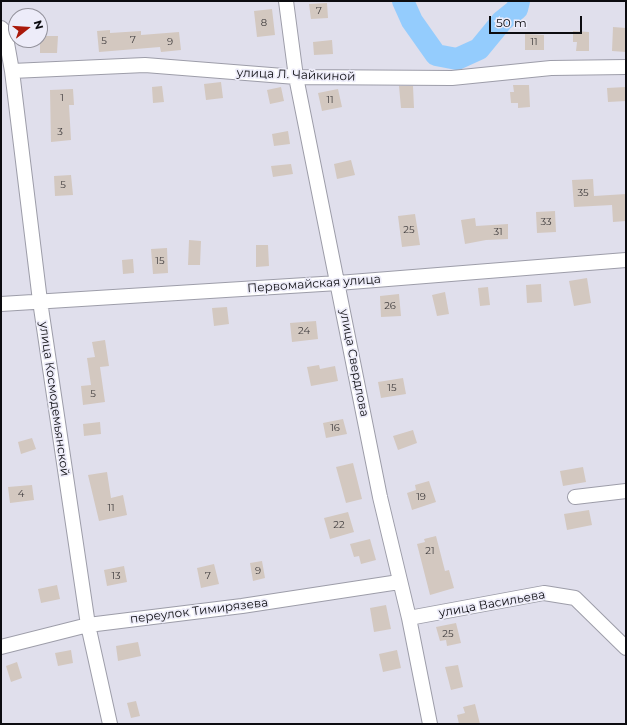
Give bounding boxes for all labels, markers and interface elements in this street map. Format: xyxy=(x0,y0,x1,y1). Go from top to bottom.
house number: 7 xyxy=(316,5,322,17)
north arrow xyxy=(8,8,48,48)
scale bar xyxy=(491,8,584,34)
text: 50 m xyxy=(496,15,527,30)
house number: 8 xyxy=(261,17,267,29)
text: N xyxy=(31,18,47,31)
house number: 7 xyxy=(130,34,136,46)
house number: 5 xyxy=(101,35,107,47)
house number: 9 xyxy=(167,36,173,48)
house number: 11 xyxy=(530,36,538,48)
street label: улица Л. Чайкиной xyxy=(236,66,356,84)
house number: 1 xyxy=(60,92,64,104)
house number: 11 xyxy=(326,94,334,106)
house number: 3 xyxy=(57,126,63,138)
house number: 5 xyxy=(60,179,66,191)
house number: 35 xyxy=(577,187,589,199)
house number: 33 xyxy=(540,216,552,228)
house number: 25 xyxy=(403,224,415,236)
house number: 31 xyxy=(493,226,503,238)
house number: 15 xyxy=(155,255,165,267)
street label: Первомайская улица xyxy=(247,272,381,296)
house number: 26 xyxy=(384,300,396,312)
street label: улица Свердлова xyxy=(336,308,372,418)
street label: улица Космодемьянской xyxy=(36,321,72,477)
house number: 24 xyxy=(298,325,310,337)
house number: 15 xyxy=(387,382,397,394)
house number: 5 xyxy=(90,388,96,400)
house number: 16 xyxy=(330,422,340,434)
house number: 4 xyxy=(18,488,24,500)
house number: 19 xyxy=(416,491,426,503)
house number: 11 xyxy=(107,502,115,514)
house number: 22 xyxy=(333,519,345,531)
house number: 21 xyxy=(425,545,435,557)
house number: 9 xyxy=(255,565,261,577)
house number: 13 xyxy=(111,570,121,582)
house number: 7 xyxy=(205,570,211,582)
street label: улица Васильева xyxy=(438,588,546,620)
street label: переулок Тимирязева xyxy=(129,595,269,627)
house number: 25 xyxy=(442,628,454,640)

